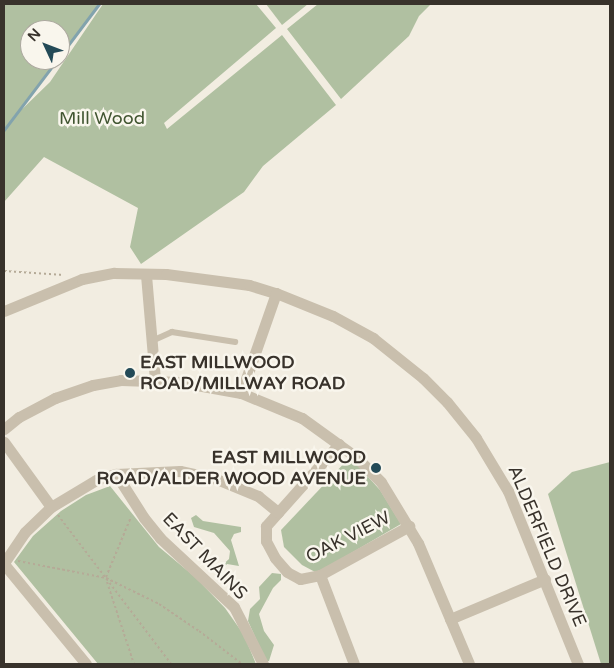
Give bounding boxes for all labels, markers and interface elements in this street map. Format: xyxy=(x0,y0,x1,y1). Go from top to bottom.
north arrow xyxy=(20,20,70,70)
text: N xyxy=(24,25,44,45)
park label: Mill Wood xyxy=(59,107,145,129)
place label: EAST MILLWOOD ROAD/MILLWAY ROAD xyxy=(140,352,345,394)
marker: EAST MILLWOOD ROAD/MILLWAY ROAD xyxy=(124,367,136,379)
place label: EAST MILLWOOD ROAD/ALDER WOOD AVENUE xyxy=(97,447,366,489)
marker: EAST MILLWOOD ROAD/ALDER WOOD AVENUE xyxy=(370,462,382,474)
street label: ALDERFIELD DRIVE xyxy=(503,462,591,630)
street label: OAK VIEW xyxy=(302,507,394,567)
street label: EAST MAINS xyxy=(158,508,252,604)

